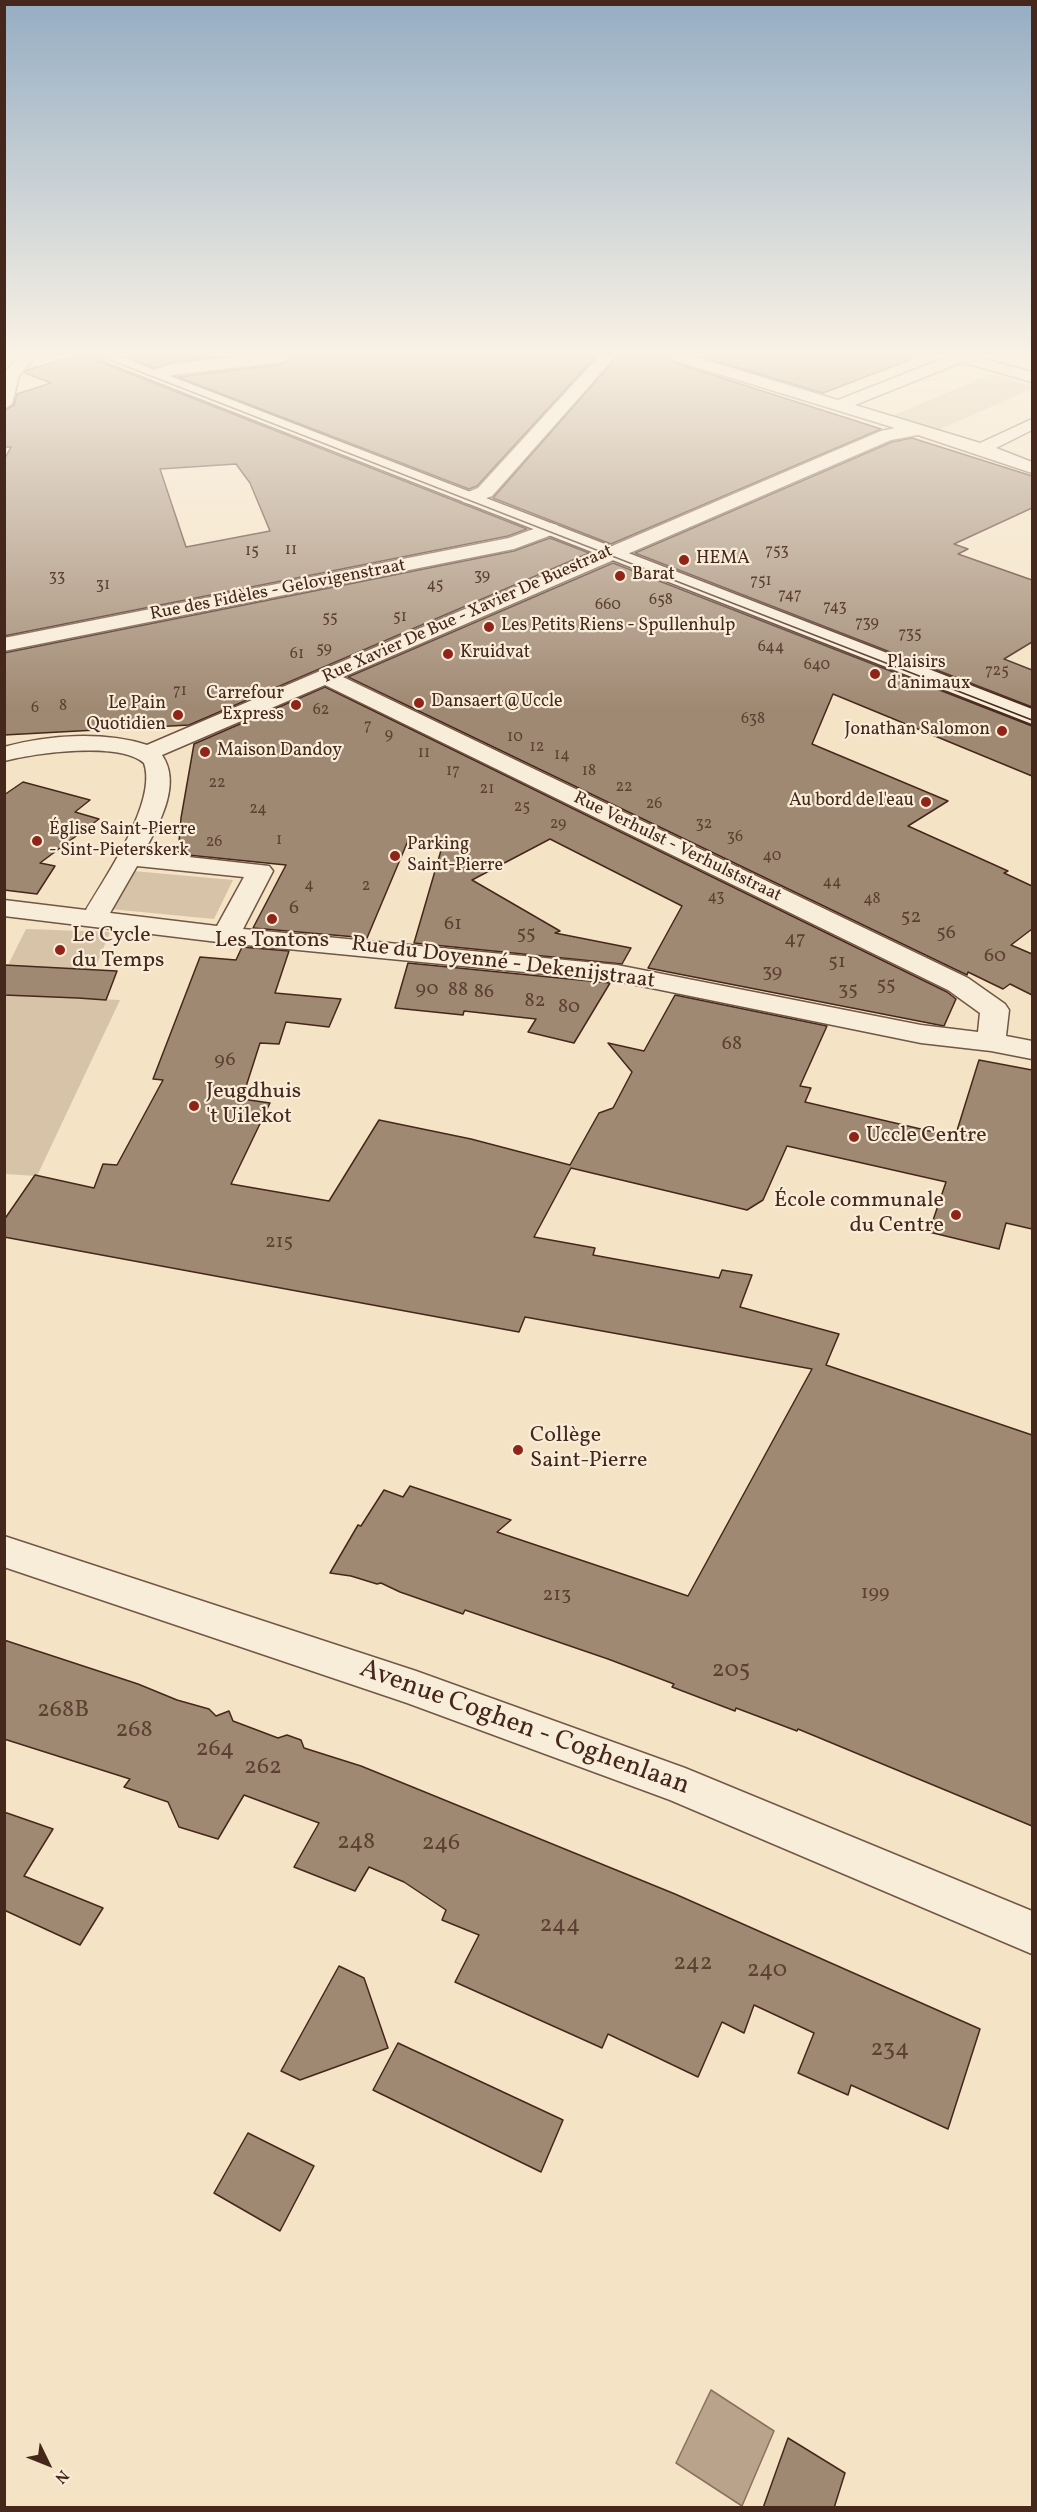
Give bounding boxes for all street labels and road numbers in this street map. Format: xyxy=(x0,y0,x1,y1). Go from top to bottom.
street label: Rue Xavier De Bue - Xavier De Buestraat xyxy=(320,541,616,689)
street label: Rue des Fidèles - Gelovigenstraat xyxy=(148,556,408,626)
street label: Rue Verhulst - Verhulststraat xyxy=(569,788,785,908)
street label: Rue du Doyenné - Dekenijstraat xyxy=(350,932,656,996)
street label: Avenue Coghen - Coghenlaan xyxy=(355,1654,693,1804)

